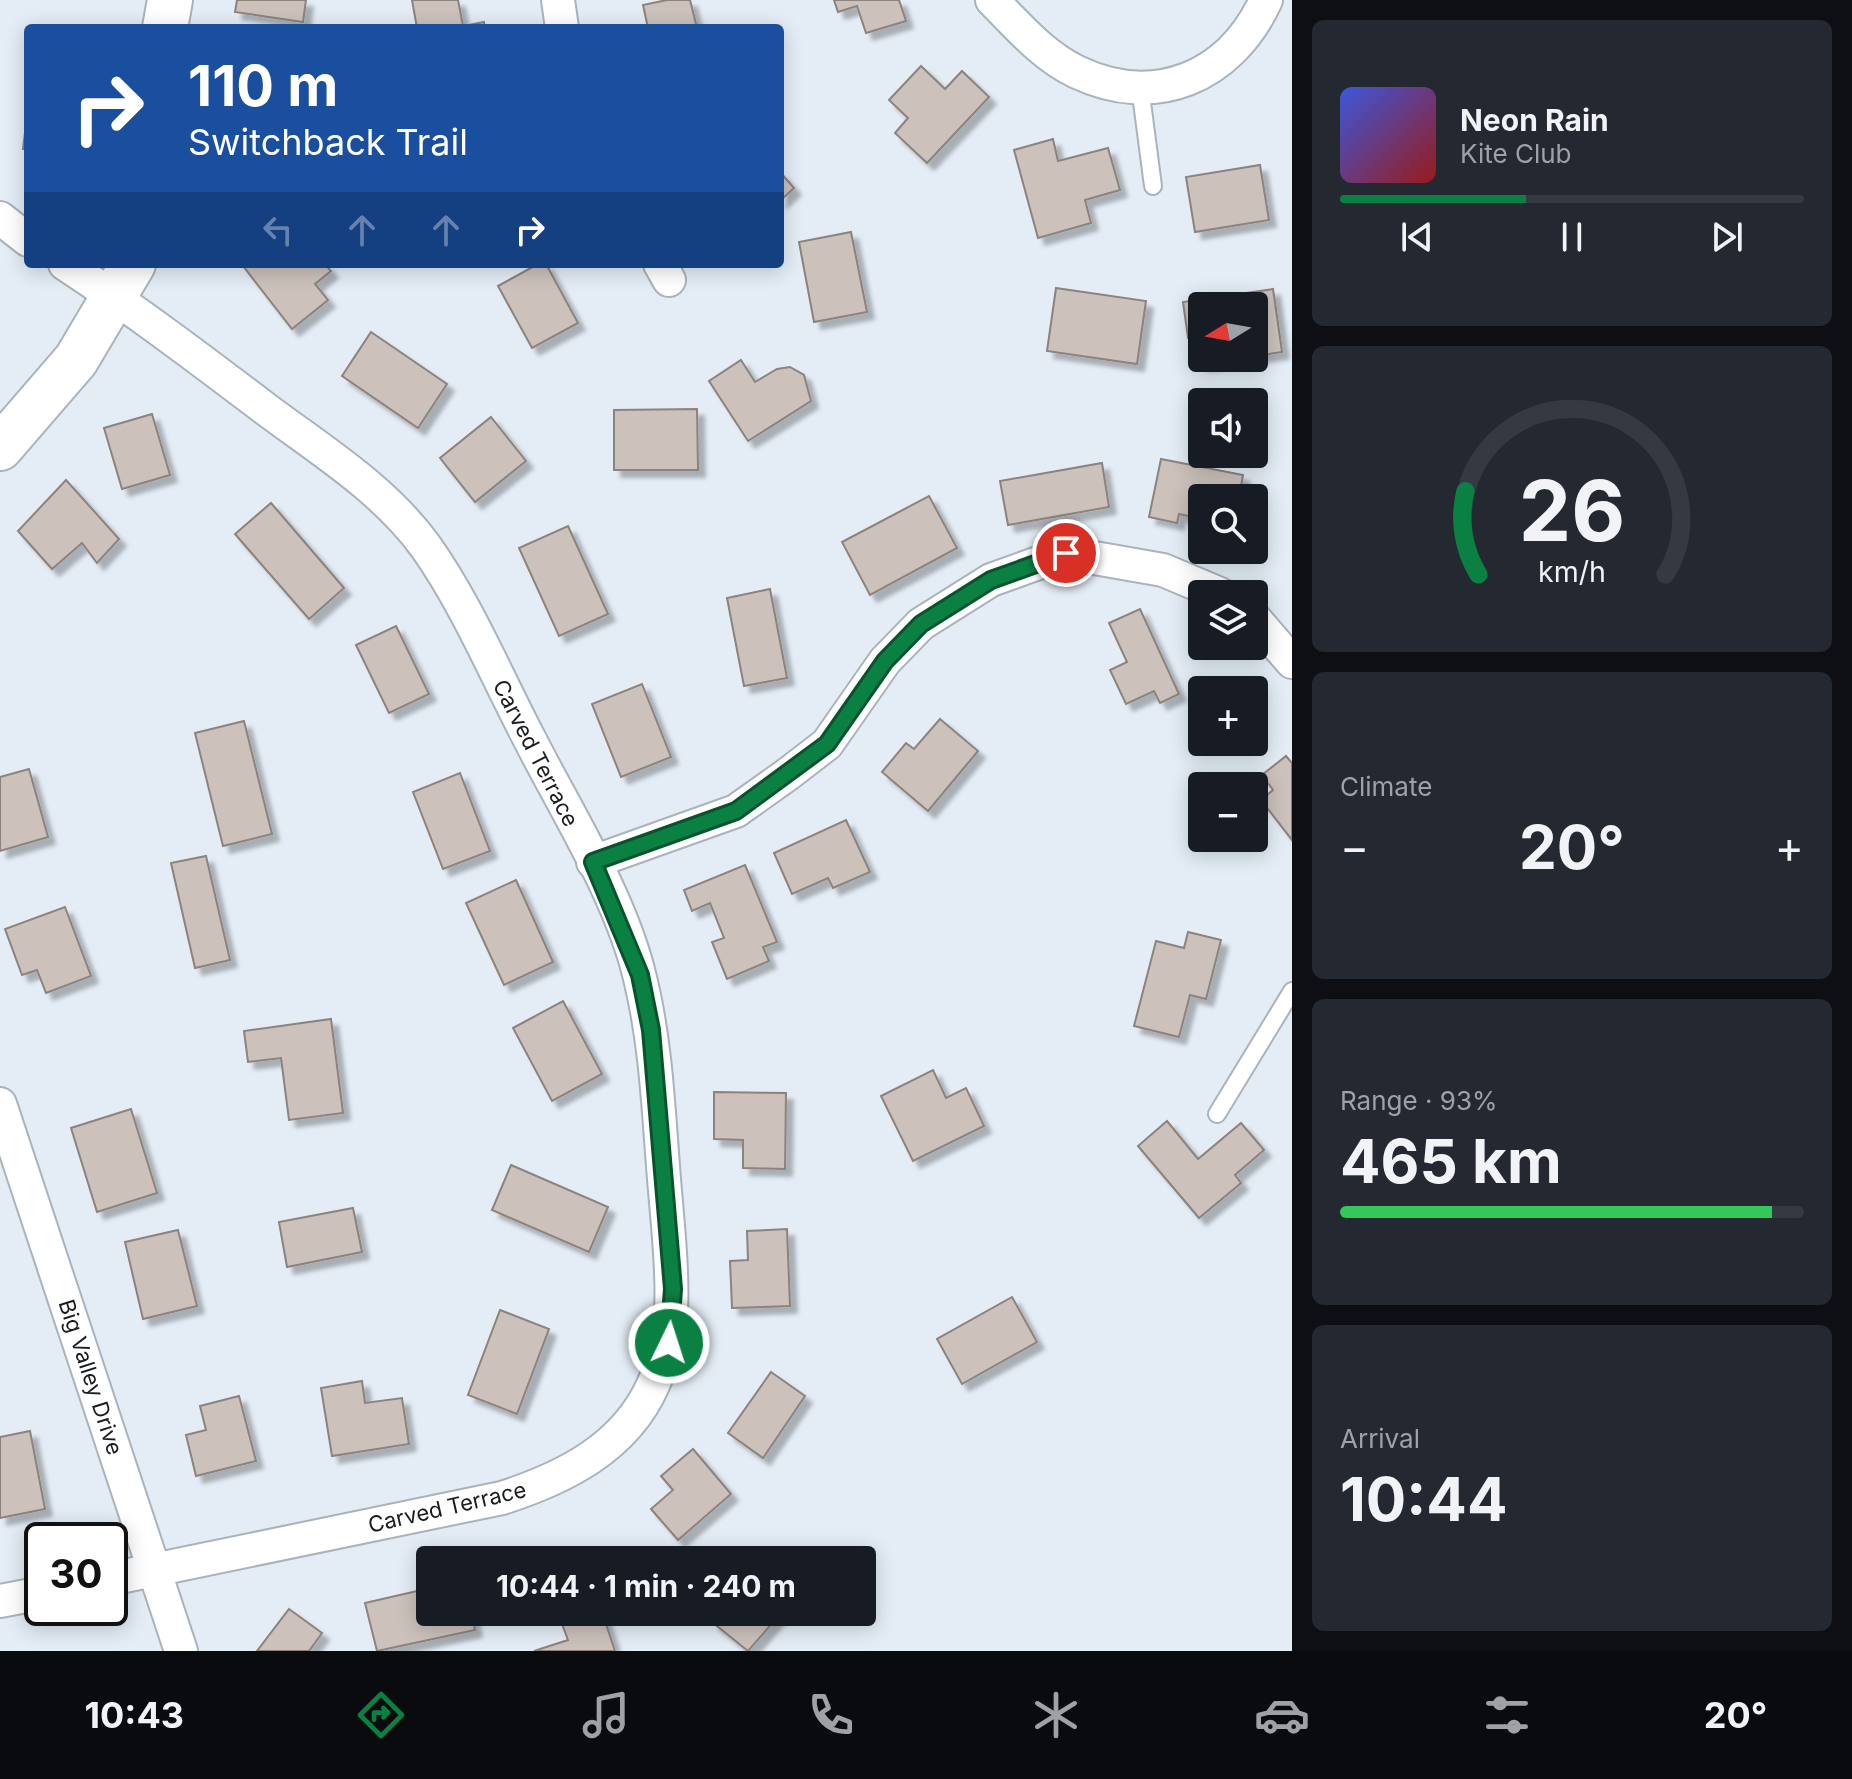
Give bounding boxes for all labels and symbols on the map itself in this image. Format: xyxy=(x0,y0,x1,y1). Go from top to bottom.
north arrow xyxy=(1188,292,1268,372)
pin xyxy=(1032,519,1100,587)
street label: Carved Terrace xyxy=(488,675,584,831)
street label: Big Valley Drive xyxy=(54,1296,128,1458)
position arrow xyxy=(627,1301,711,1385)
street label: Carved Terrace xyxy=(365,1476,529,1538)
speed limit sign: 30 xyxy=(24,1522,128,1626)

